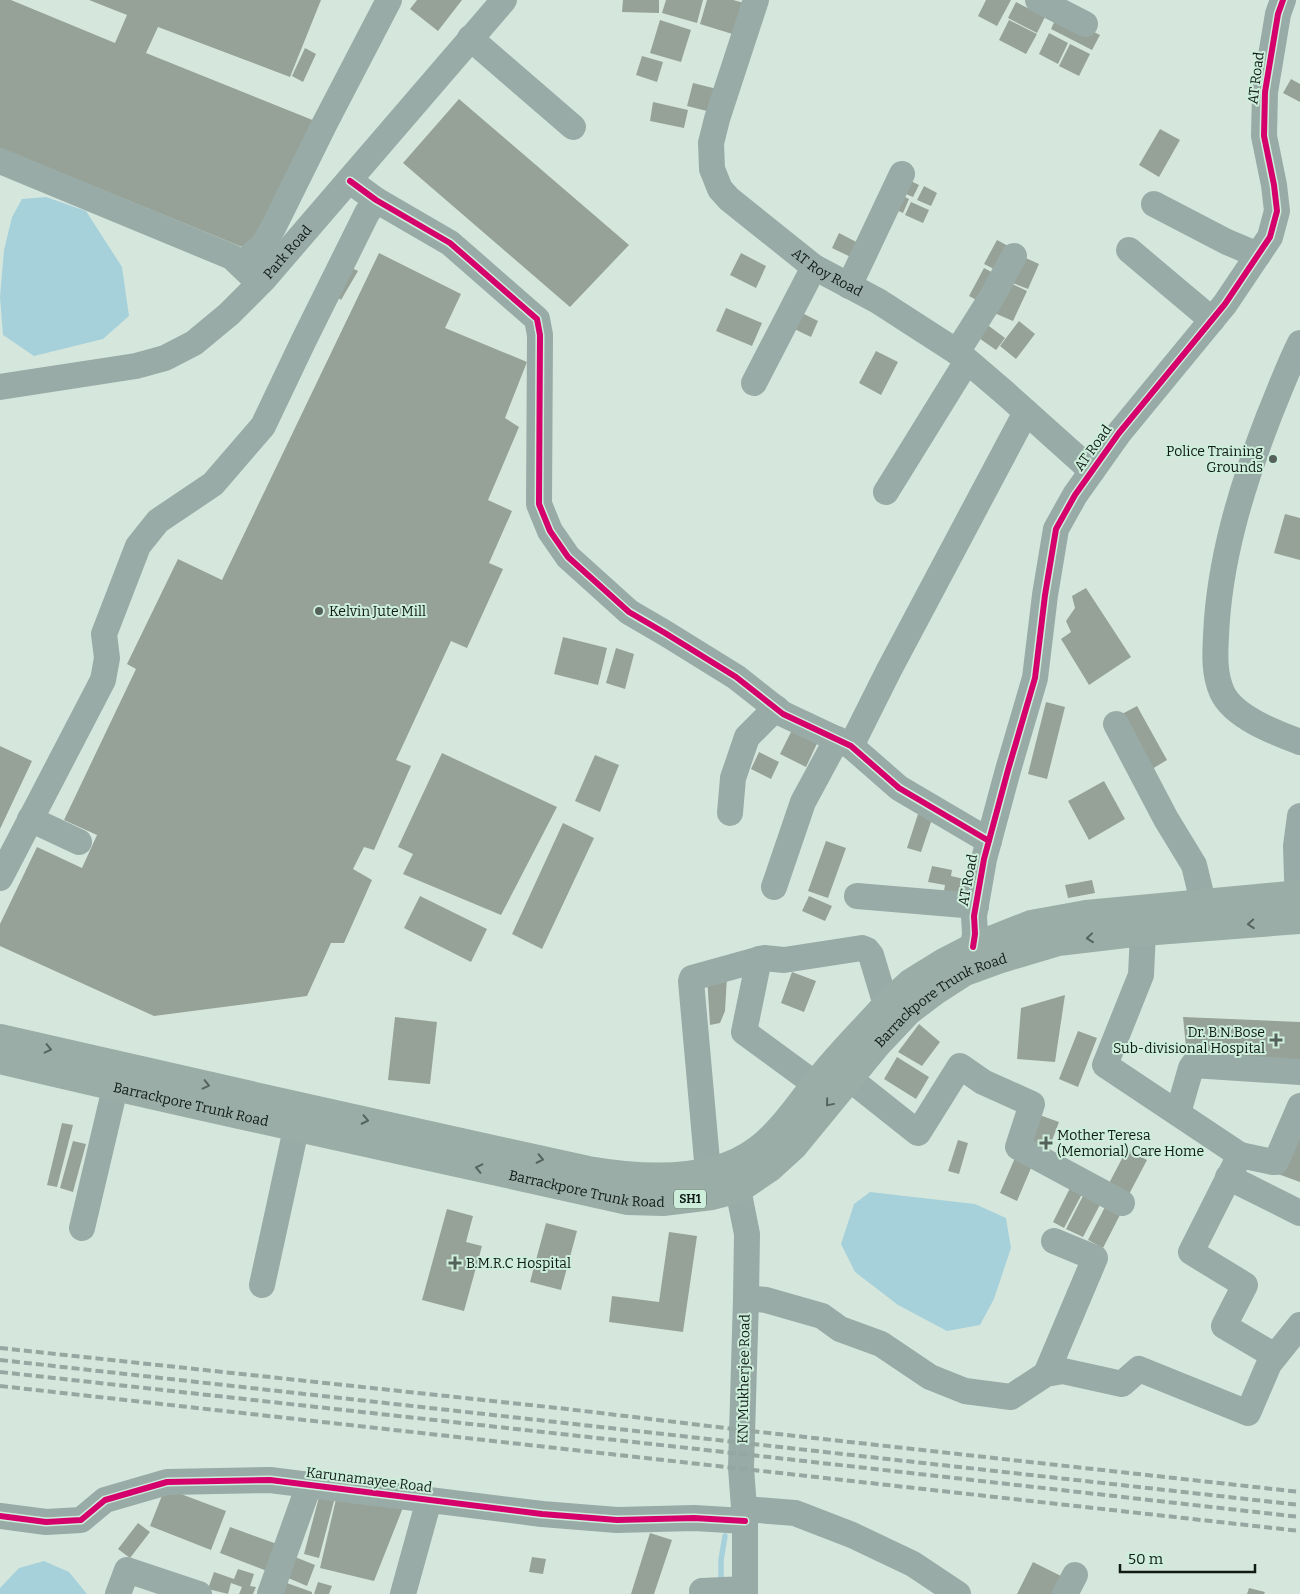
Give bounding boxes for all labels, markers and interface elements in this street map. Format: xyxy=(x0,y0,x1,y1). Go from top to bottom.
street label: AT Road xyxy=(1244,51,1268,105)
street label: Park Road xyxy=(260,222,315,282)
street label: AT Roy Road xyxy=(789,244,866,300)
street label: AT Road xyxy=(1071,422,1115,474)
place label: Police Training Grounds xyxy=(1166,443,1263,476)
marker: Police Training Grounds xyxy=(1267,453,1279,465)
place label: Kelvin Jute Mill xyxy=(329,603,426,620)
marker: Kelvin Jute Mill xyxy=(313,605,325,617)
street label: AT Road xyxy=(955,853,981,907)
one-way arrow xyxy=(1247,918,1255,929)
one-way arrow xyxy=(1085,932,1093,943)
street label: Barrackpore Trunk Road xyxy=(871,949,1009,1051)
place label: Dr. B.N.Bose Sub-divisional Hospital xyxy=(1113,1024,1265,1057)
marker: Dr. B.N.Bose Sub-divisional Hospital xyxy=(1269,1033,1283,1047)
one-way arrow xyxy=(43,1043,52,1054)
street label: Barrackpore Trunk Road xyxy=(112,1078,270,1130)
one-way arrow xyxy=(202,1079,210,1090)
one-way arrow xyxy=(826,1098,835,1107)
one-way arrow xyxy=(360,1114,369,1125)
place label: Mother Teresa (Memorial) Care Home xyxy=(1057,1127,1204,1160)
marker: Mother Teresa (Memorial) Care Home xyxy=(1039,1136,1053,1150)
one-way arrow xyxy=(536,1153,545,1164)
one-way arrow xyxy=(475,1163,484,1174)
street label: Barrackpore Trunk Road xyxy=(507,1166,665,1211)
road number: SH1 xyxy=(674,1190,706,1208)
place label: B.M.R.C Hospital xyxy=(466,1255,571,1272)
marker: B.M.R.C Hospital xyxy=(448,1256,462,1270)
street label: KN Mukherjee Road xyxy=(734,1314,754,1444)
street label: Karunamayee Road xyxy=(305,1464,433,1496)
scale bar xyxy=(1120,1542,1255,1574)
text: 50 m xyxy=(1128,1550,1164,1568)

